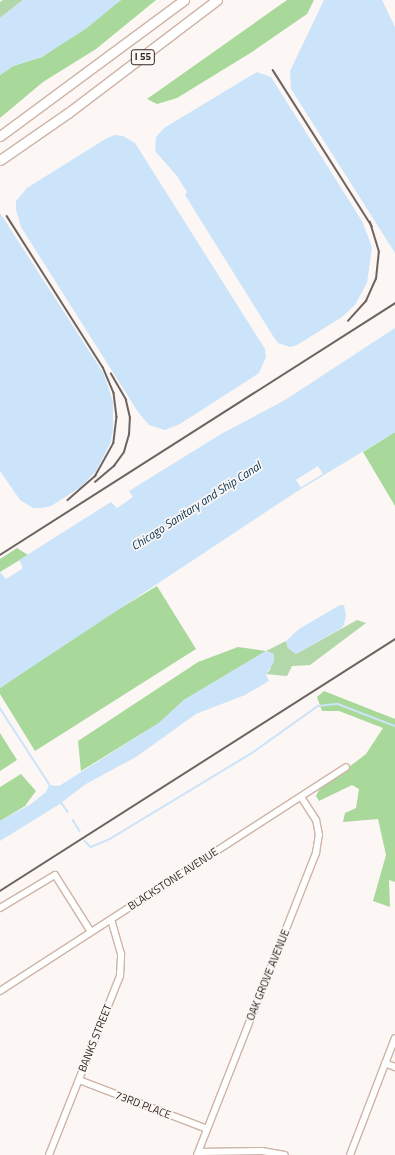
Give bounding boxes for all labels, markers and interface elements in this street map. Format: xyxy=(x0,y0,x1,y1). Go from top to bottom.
road number: I 55 xyxy=(130,49,156,65)
water label: Chicago Sanitary and Ship Canal xyxy=(128,459,264,553)
street label: BLACKSTONE AVENUE xyxy=(125,845,221,913)
street label: OAK GROVE AVENUE xyxy=(244,927,292,1023)
street label: BANKS STREET xyxy=(75,1002,115,1074)
street label: 73RD PLACE xyxy=(113,1088,173,1122)

